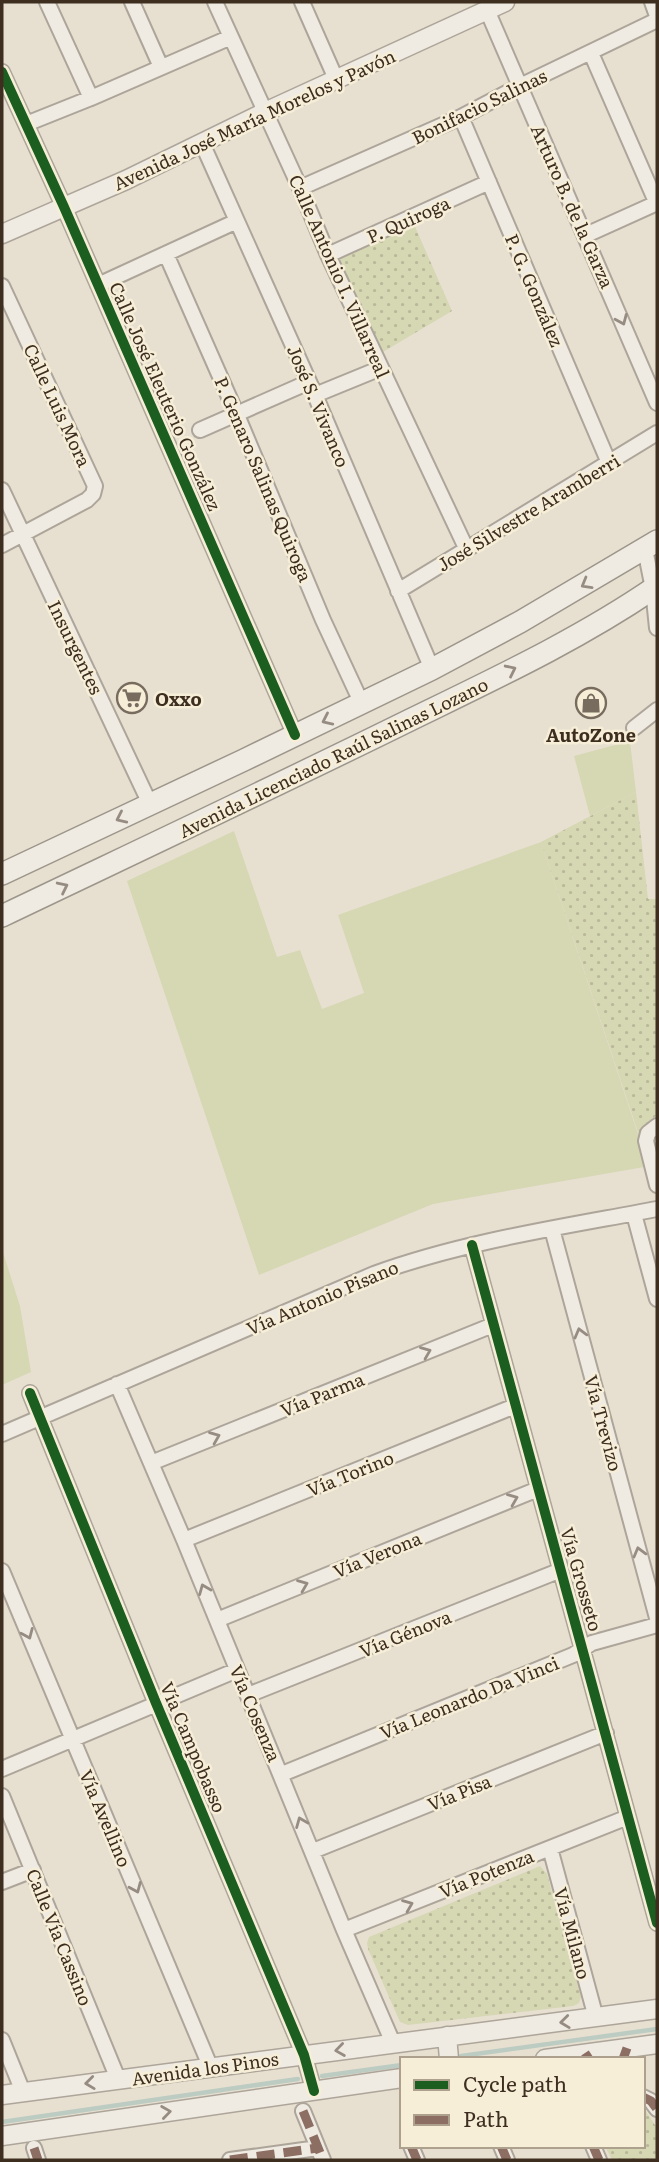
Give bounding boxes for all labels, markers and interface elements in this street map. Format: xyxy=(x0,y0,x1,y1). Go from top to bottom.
street label: Avenida José María Morelos y Pavón xyxy=(108,42,400,196)
street label: Bonifacio Salinas xyxy=(407,62,551,150)
street label: Arturo B. de la Garza xyxy=(525,120,621,293)
street label: Calle Antonio I. Villarreal xyxy=(283,170,397,382)
street label: P. Quiroga xyxy=(362,189,454,249)
street label: P. G. González xyxy=(499,229,571,351)
street label: Calle José Eleuterio González xyxy=(103,277,229,515)
one-way arrow xyxy=(614,312,628,325)
street label: Calle Luis Mora xyxy=(18,339,99,471)
street label: José S. Vivanco xyxy=(281,341,357,471)
street label: P. Genaro Salinas Quiroga xyxy=(208,372,320,586)
street label: José Silvestre Aramberri xyxy=(431,447,625,577)
one-way arrow xyxy=(581,576,593,589)
street label: Insurgentes xyxy=(42,595,110,699)
one-way arrow xyxy=(504,665,516,679)
street label: Avenida Licenciado Raúl Salinas Lozano xyxy=(174,670,492,844)
supermarket icon: Oxxo xyxy=(115,681,149,715)
place label: Oxxo xyxy=(155,685,202,712)
shop icon: AutoZone xyxy=(574,686,608,720)
one-way arrow xyxy=(321,712,334,726)
place label: AutoZone xyxy=(546,721,636,748)
one-way arrow xyxy=(116,810,128,824)
one-way arrow xyxy=(56,881,68,895)
street label: Vía Antonio Pisano xyxy=(242,1253,402,1341)
one-way arrow xyxy=(574,1327,588,1339)
one-way arrow xyxy=(418,1346,431,1360)
street label: Vía Parma xyxy=(276,1365,368,1423)
street label: Vía Trevizo xyxy=(578,1372,630,1474)
one-way arrow xyxy=(208,1432,220,1446)
street label: Vía Torino xyxy=(302,1443,398,1503)
one-way arrow xyxy=(506,1493,519,1507)
street label: Vía Verona xyxy=(329,1524,426,1584)
street label: Vía Grosseto xyxy=(554,1524,610,1634)
one-way arrow xyxy=(633,1546,648,1558)
one-way arrow xyxy=(296,1579,308,1593)
one-way arrow xyxy=(199,1583,213,1595)
street label: Vía Génova xyxy=(355,1602,455,1664)
one-way arrow xyxy=(20,1627,34,1639)
street label: Vía Leonardo Da Vinci xyxy=(375,1649,563,1745)
street label: Vía Cosenza xyxy=(223,1660,289,1766)
street label: Vía Campobasso xyxy=(154,1677,234,1817)
street label: Vía Avellino xyxy=(73,1765,139,1871)
street label: Vía Pisa xyxy=(423,1767,495,1817)
one-way arrow xyxy=(295,1816,309,1828)
street label: Vía Potenza xyxy=(435,1842,538,1904)
street label: Calle Vía Cassino xyxy=(20,1864,100,2010)
one-way arrow xyxy=(128,1881,142,1894)
street label: Vía Milano xyxy=(548,1884,598,1982)
one-way arrow xyxy=(400,1899,413,1913)
one-way arrow xyxy=(560,2014,571,2029)
one-way arrow xyxy=(334,2042,346,2057)
street label: Avenida los Pinos xyxy=(130,2044,280,2092)
legend xyxy=(400,2057,645,2148)
text: Cycle path xyxy=(463,2067,567,2098)
one-way arrow xyxy=(84,2075,96,2090)
text: Path xyxy=(463,2102,509,2133)
one-way arrow xyxy=(160,2105,172,2120)

